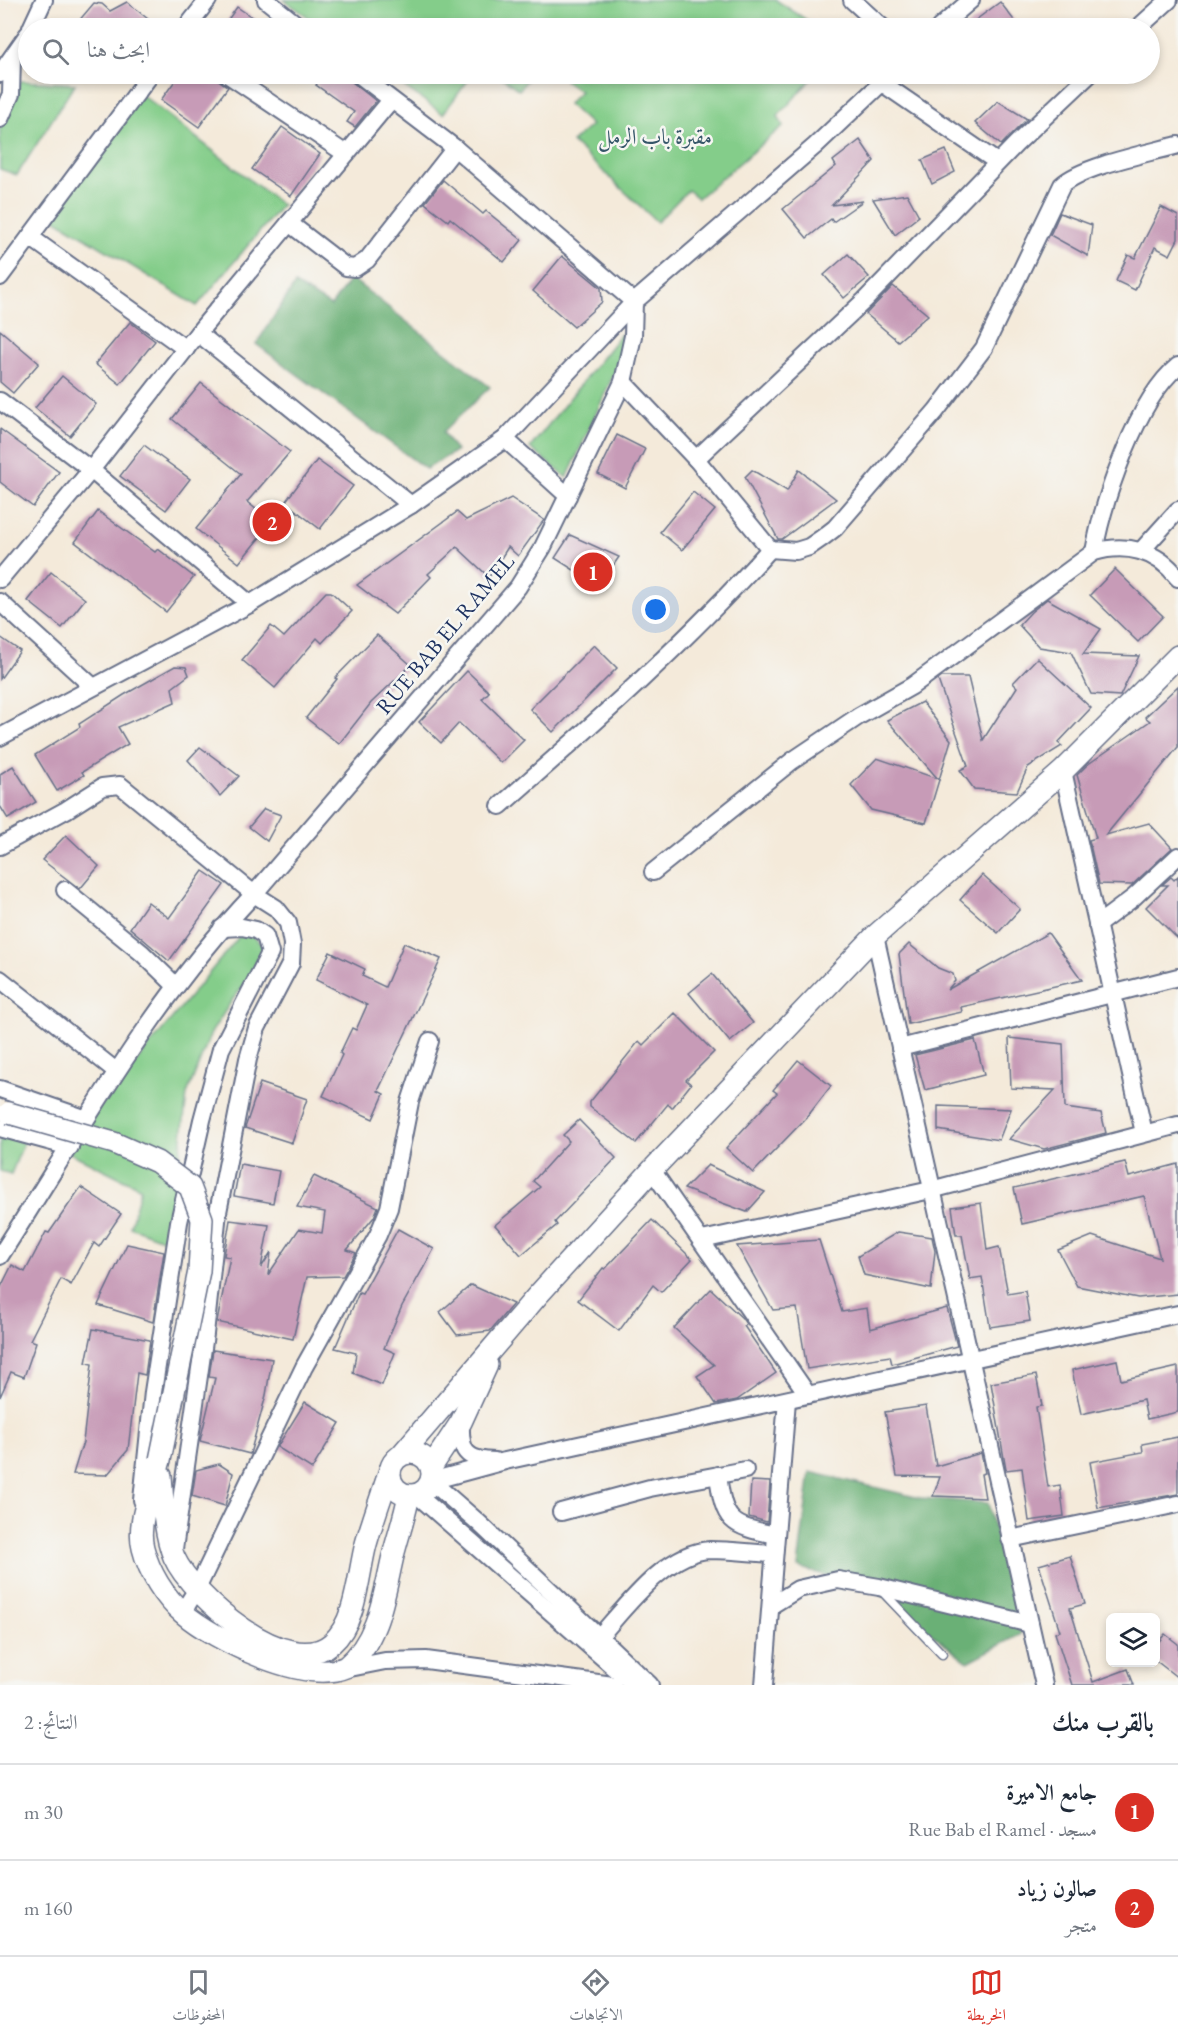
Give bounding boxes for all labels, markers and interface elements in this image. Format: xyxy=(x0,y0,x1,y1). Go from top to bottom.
search box xyxy=(18,18,1160,84)
icon: search xyxy=(39,35,72,68)
text: ابحث هنا xyxy=(87,35,150,64)
park label: مقبرة باب الرمل xyxy=(598,122,712,152)
pin: 2 xyxy=(252,500,292,544)
street label: RUE BAB EL RAMEL xyxy=(369,548,521,720)
pin: 1 xyxy=(574,550,612,594)
your location xyxy=(641,595,670,624)
map controls xyxy=(1106,1613,1160,1667)
button: layers xyxy=(1106,1613,1160,1667)
text: بالقرب منك xyxy=(1052,1705,1154,1739)
text: النتائج: 2 xyxy=(24,1709,78,1735)
text: جامع الاميرة xyxy=(1006,1778,1097,1807)
text: 30 m xyxy=(24,1799,63,1825)
text: 1 xyxy=(1129,1799,1140,1825)
text: مسجد · Rue Bab el Ramel xyxy=(908,1816,1097,1842)
text: صالون زياد xyxy=(1017,1874,1097,1903)
text: 160 m xyxy=(24,1895,72,1921)
text: 2 xyxy=(1129,1895,1140,1921)
text: متجر xyxy=(1065,1912,1097,1938)
tab: المحفوظات xyxy=(172,1966,225,2030)
tab: الاتجاهات xyxy=(569,1966,623,2030)
tab: الخريطة xyxy=(967,1966,1006,2030)

